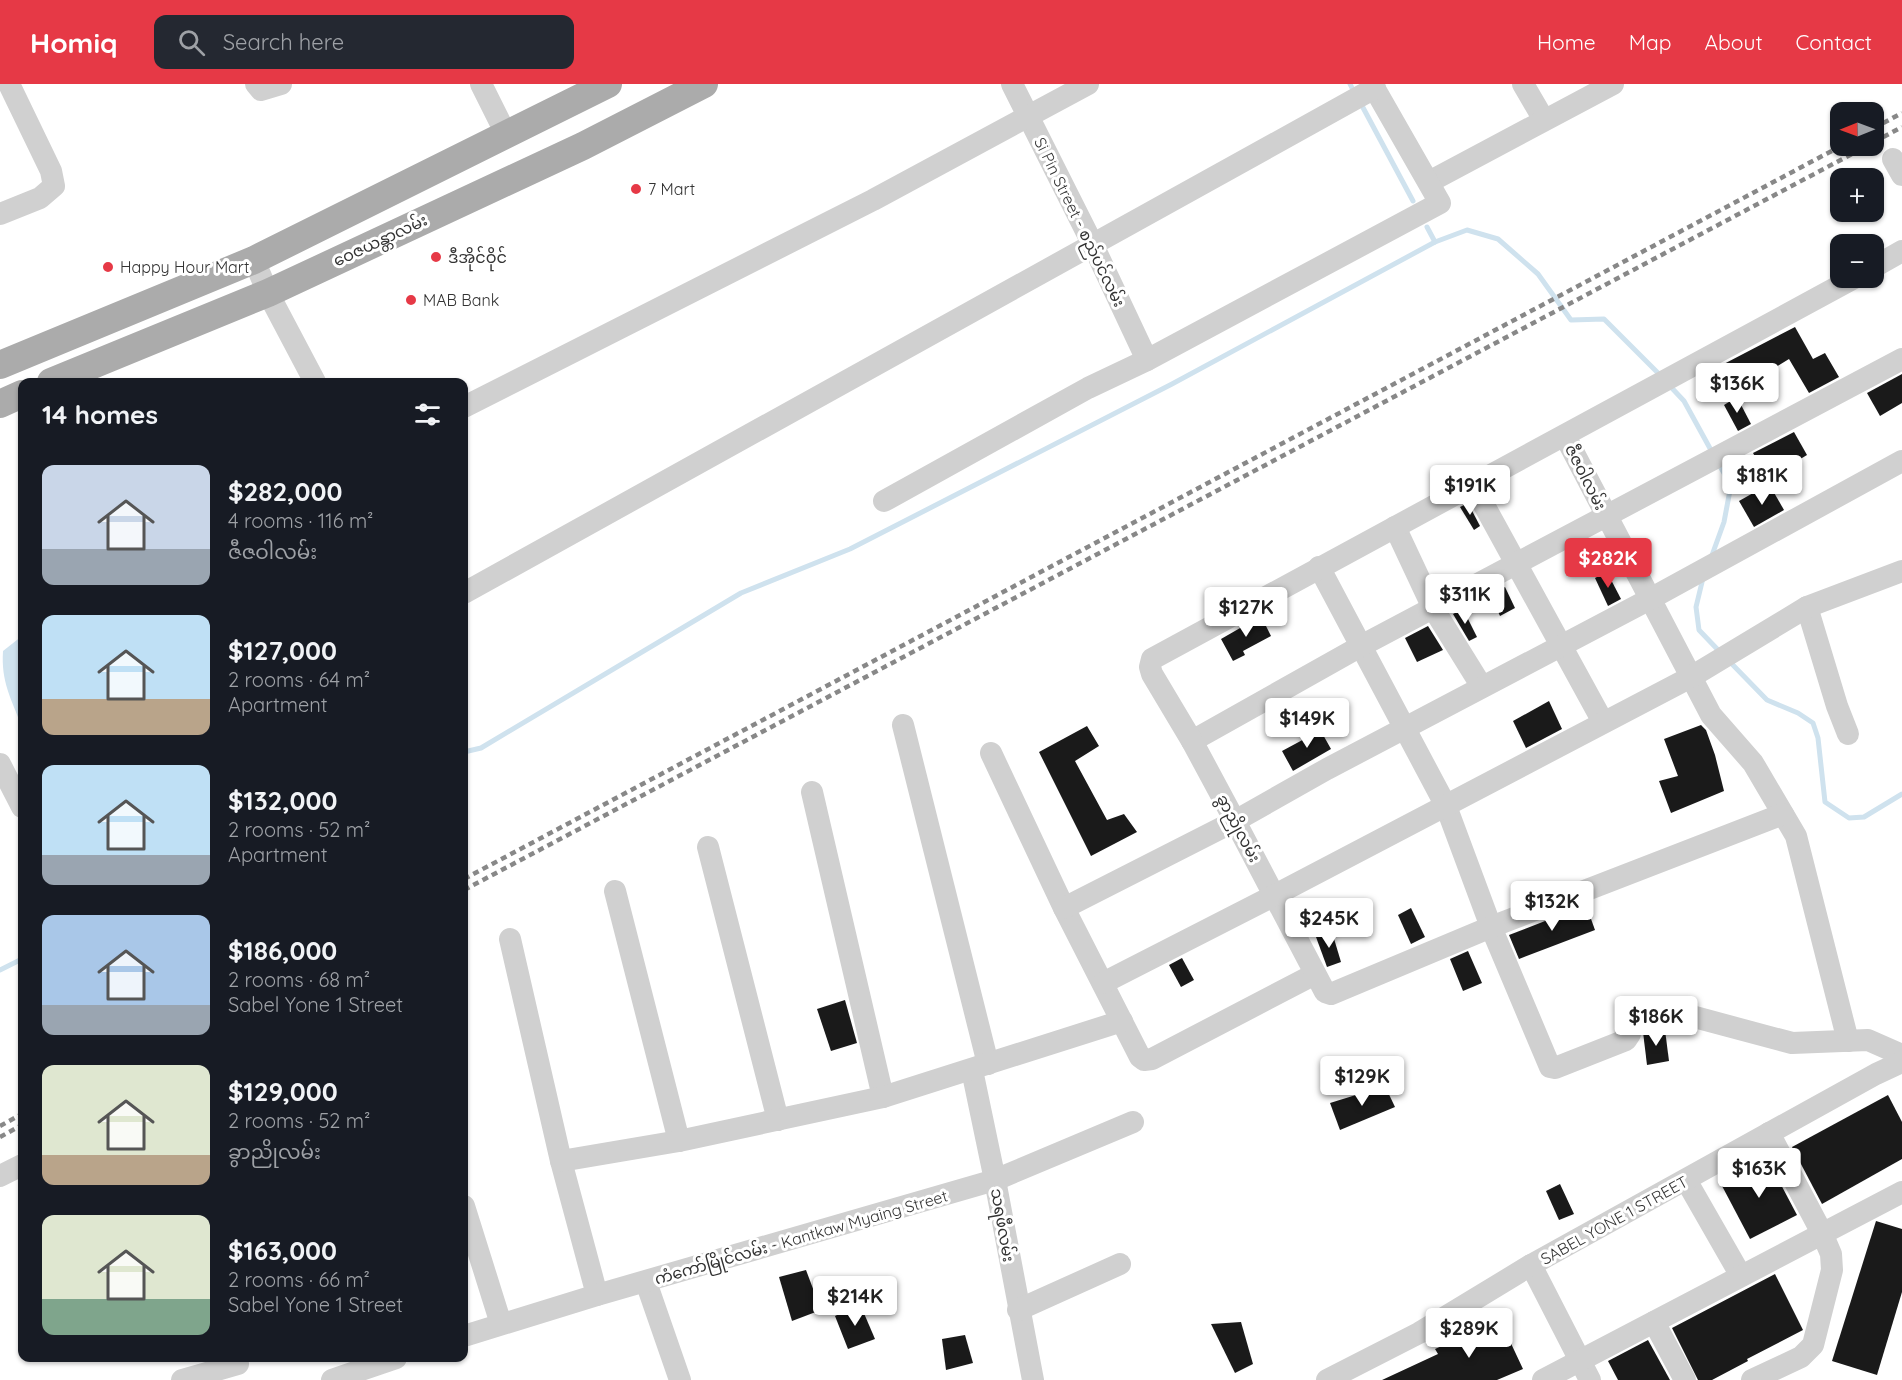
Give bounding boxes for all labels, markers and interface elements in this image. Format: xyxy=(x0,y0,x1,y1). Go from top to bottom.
search box xyxy=(154,15,574,69)
text: Homiq xyxy=(30,25,118,60)
icon: search xyxy=(175,26,208,59)
text: Search here xyxy=(223,28,344,56)
text: Home xyxy=(1537,29,1596,55)
text: Map xyxy=(1629,29,1672,55)
text: About xyxy=(1705,29,1763,55)
text: Contact xyxy=(1796,29,1872,55)
north arrow xyxy=(1830,102,1884,156)
map controls xyxy=(1830,102,1884,288)
street label: Si Pin Street - စည်ပင်လမ်း xyxy=(1027,134,1131,312)
button: + xyxy=(1830,168,1884,222)
place label: 7 Mart xyxy=(648,179,695,199)
marker: 7 Mart xyxy=(629,182,643,196)
street label: ဝေဇယန္တာလမ်း xyxy=(329,209,432,274)
button: − xyxy=(1830,234,1884,288)
place label: ဒီအိုင်ဝိုင် xyxy=(448,246,507,272)
marker: ဒီအိုင်ဝိုင် xyxy=(429,250,443,264)
place label: Happy Hour Mart xyxy=(120,257,249,277)
marker: Happy Hour Mart xyxy=(101,260,115,274)
place label: MAB Bank xyxy=(423,290,499,310)
marker: MAB Bank xyxy=(404,293,418,307)
pin: $136K xyxy=(1695,363,1779,414)
text: $136K xyxy=(1710,370,1764,395)
text: 14 homes xyxy=(42,398,158,431)
icon: filters xyxy=(411,398,444,431)
street label: ဇီဇဝါလမ်း xyxy=(1561,440,1612,513)
pin: $181K xyxy=(1720,455,1804,506)
text: $181K xyxy=(1736,462,1788,487)
pin: $191K xyxy=(1428,465,1512,516)
text: $191K xyxy=(1444,472,1496,497)
text: $282,000 xyxy=(228,475,342,508)
icon: home xyxy=(90,489,162,561)
text: 4 rooms · 116 m² xyxy=(228,508,373,533)
pin: $282K xyxy=(1566,538,1650,589)
text: ဇီဇဝါလမ်း xyxy=(228,539,317,564)
text: $282K xyxy=(1579,545,1637,570)
pin: $311K xyxy=(1423,574,1507,625)
text: $311K xyxy=(1439,581,1491,606)
pin: $127K xyxy=(1204,587,1288,638)
text: $127K xyxy=(1218,594,1274,619)
text: $127,000 xyxy=(228,634,337,667)
icon: home xyxy=(90,639,162,711)
text: 2 rooms · 64 m² xyxy=(228,667,370,692)
text: Apartment xyxy=(228,692,328,717)
pin: $149K xyxy=(1265,698,1349,749)
text: $149K xyxy=(1279,705,1335,730)
text: $132,000 xyxy=(228,784,337,817)
icon: home xyxy=(90,789,162,861)
street label: ခွာညိုလမ်း xyxy=(1209,790,1266,867)
text: 2 rooms · 52 m² xyxy=(228,817,370,842)
text: Apartment xyxy=(228,842,328,867)
pin: $132K xyxy=(1510,881,1594,932)
text: $132K xyxy=(1525,888,1579,913)
pin: $245K xyxy=(1287,898,1371,949)
text: $245K xyxy=(1299,905,1359,930)
text: $186,000 xyxy=(228,934,337,967)
icon: home xyxy=(90,939,162,1011)
text: 2 rooms · 68 m² xyxy=(228,967,370,992)
text: Sabel Yone 1 Street xyxy=(228,992,403,1017)
pin: $186K xyxy=(1614,996,1698,1047)
text: $186K xyxy=(1629,1003,1683,1028)
pin: $129K xyxy=(1320,1056,1404,1107)
text: $129K xyxy=(1334,1063,1390,1088)
text: $129,000 xyxy=(228,1075,338,1108)
icon: home xyxy=(90,1089,162,1161)
text: 2 rooms · 52 m² xyxy=(228,1108,370,1133)
text: ခွာညိုလမ်း xyxy=(228,1139,321,1164)
pin: $163K xyxy=(1717,1148,1801,1199)
text: $163K xyxy=(1732,1155,1786,1180)
street label: SABEL YONE 1 STREET xyxy=(1537,1171,1691,1269)
street label: ကံကော်မြိုင်လမ်း - Kantkaw Myaing Street xyxy=(652,1185,951,1292)
street label: သရဖီလမ်း xyxy=(983,1187,1020,1264)
text: $163,000 xyxy=(228,1234,337,1267)
icon: home xyxy=(90,1239,162,1311)
text: 2 rooms · 66 m² xyxy=(228,1267,370,1292)
pin: $214K xyxy=(813,1276,897,1327)
text: $214K xyxy=(827,1283,883,1308)
text: Sabel Yone 1 Street xyxy=(228,1292,403,1317)
pin: $289K xyxy=(1427,1308,1511,1359)
text: $289K xyxy=(1440,1315,1498,1340)

